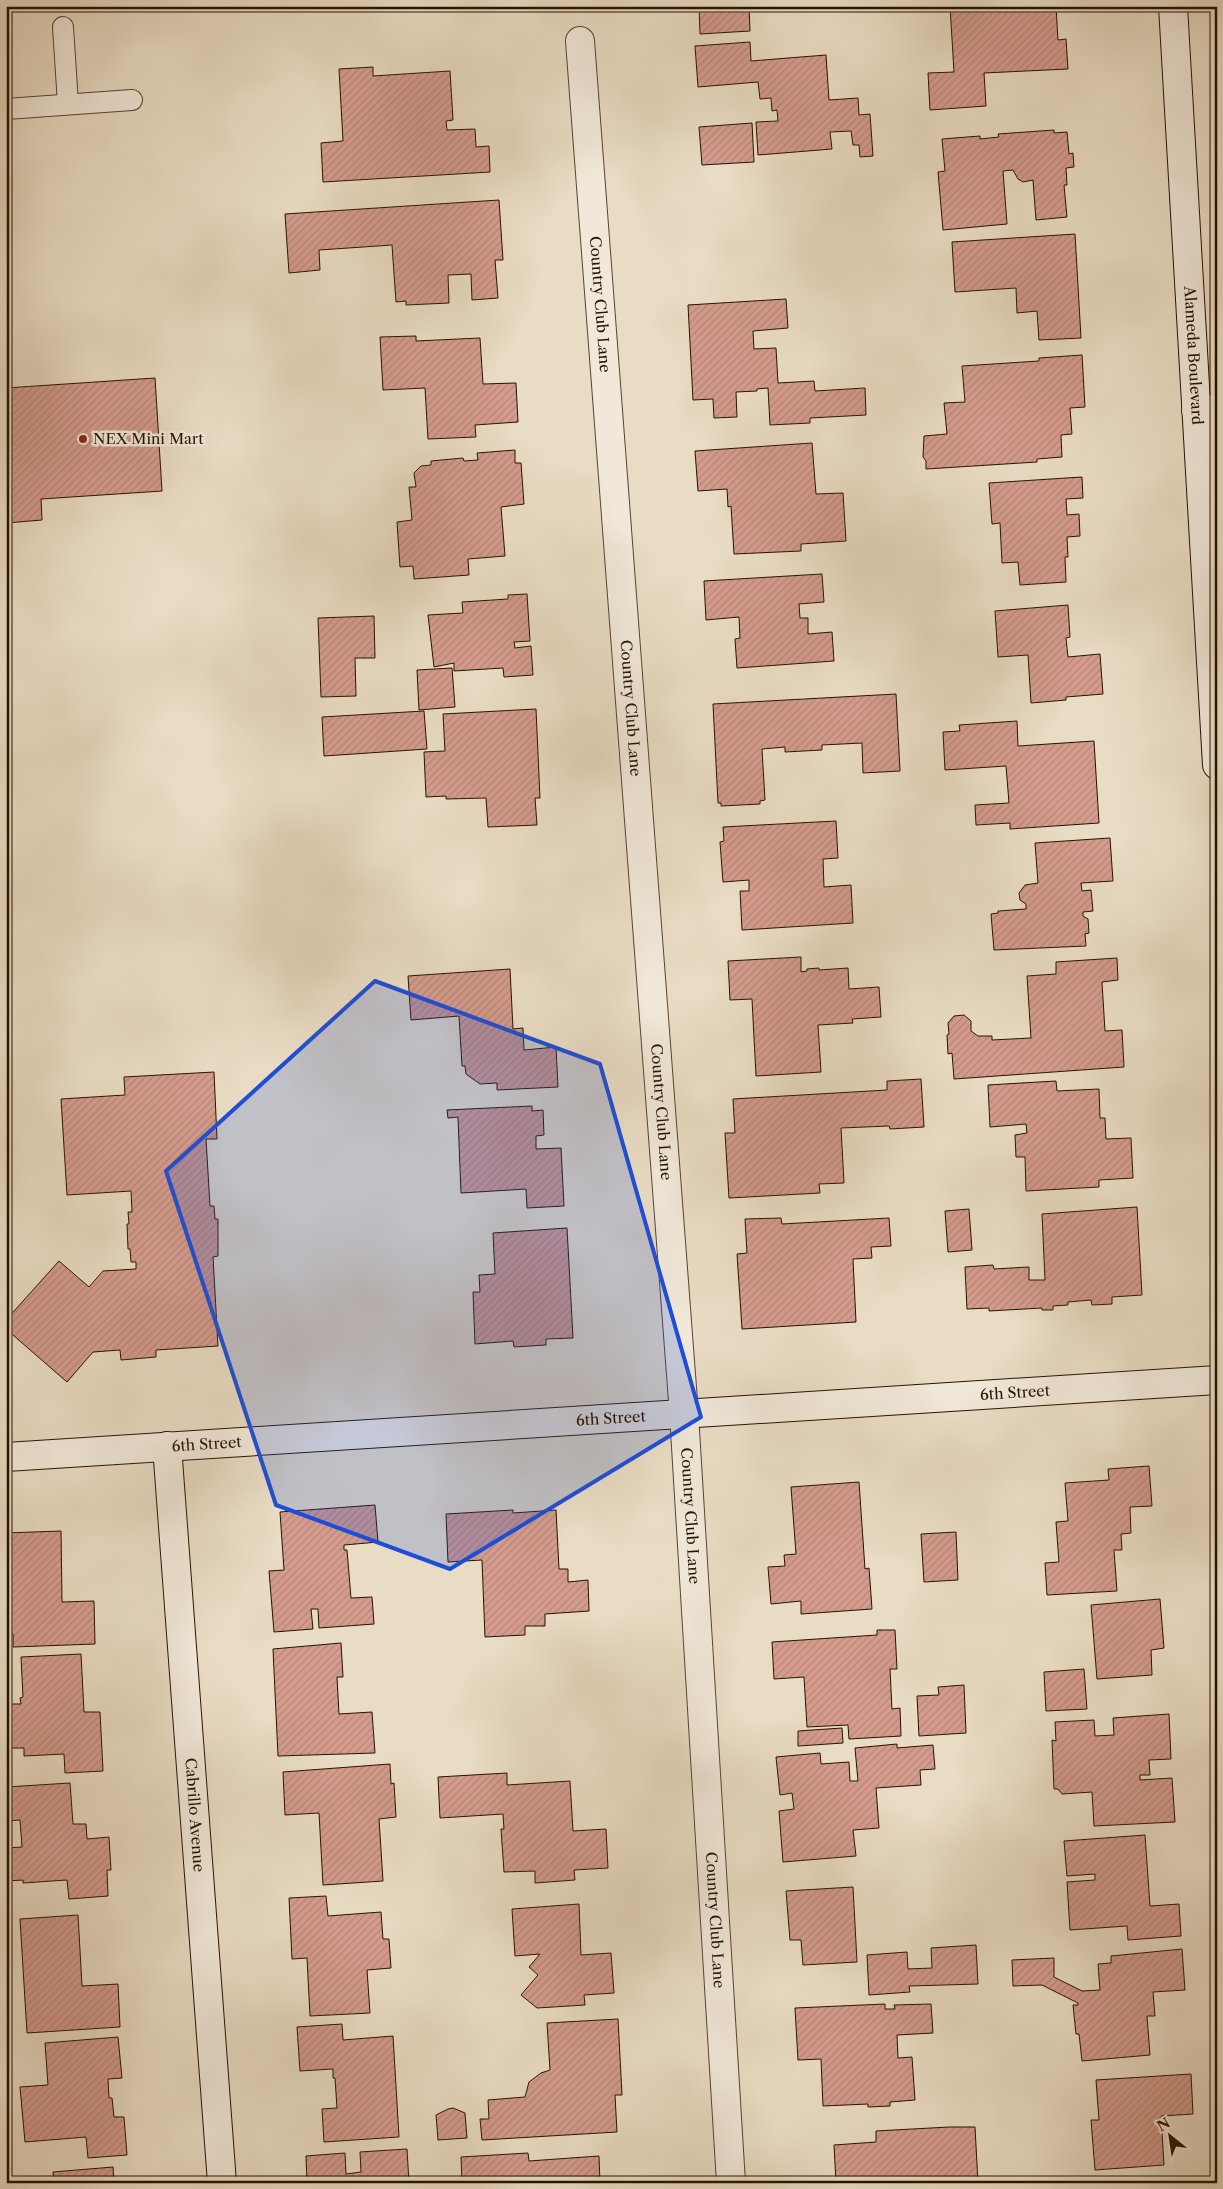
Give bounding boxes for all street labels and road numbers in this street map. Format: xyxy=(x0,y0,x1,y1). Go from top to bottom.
street label: Country Club Lane xyxy=(586,235,615,373)
street label: Alameda Boulevard xyxy=(1180,284,1207,425)
street label: Country Club Lane xyxy=(616,639,646,777)
street label: Country Club Lane xyxy=(647,1043,676,1181)
street label: 6th Street xyxy=(979,1381,1051,1404)
street label: 6th Street xyxy=(575,1406,647,1430)
street label: 6th Street xyxy=(171,1432,243,1455)
street label: Country Club Lane xyxy=(677,1447,704,1585)
street label: Cabrillo Avenue xyxy=(181,1757,209,1873)
street label: Country Club Lane xyxy=(702,1851,729,1989)

